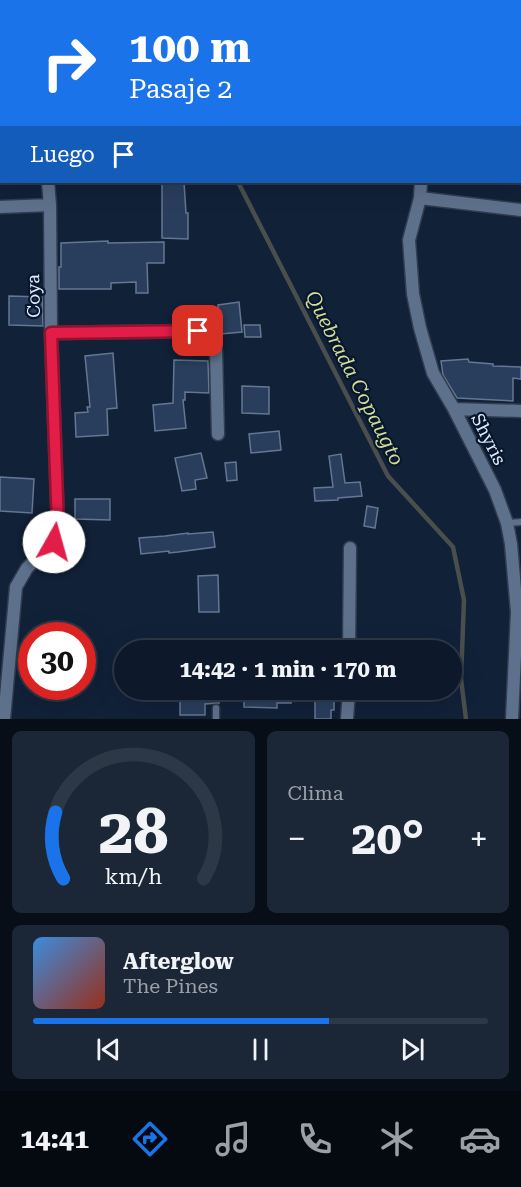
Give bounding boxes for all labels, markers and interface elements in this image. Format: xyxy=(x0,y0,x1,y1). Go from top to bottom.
text: 100 m xyxy=(129,23,251,72)
icon: right xyxy=(30,24,108,102)
text: Pasaje 2 xyxy=(129,73,232,105)
icon: arrive xyxy=(107,138,140,171)
text: Luego xyxy=(30,142,95,167)
street label: Coya xyxy=(22,274,44,318)
water label: Quebrada Copaugto xyxy=(301,287,409,469)
pin xyxy=(172,305,223,356)
icon: arrive xyxy=(181,314,214,347)
street label: Shyris xyxy=(467,410,511,468)
position arrow xyxy=(22,510,86,574)
speed limit sign: 30 xyxy=(18,622,96,700)
text: 14:42 · 1 min · 170 m xyxy=(179,657,397,682)
text: Clima xyxy=(288,781,343,805)
text: 28 xyxy=(98,795,168,868)
text: 20° xyxy=(351,812,424,865)
text: − xyxy=(288,819,306,858)
text: + xyxy=(470,819,488,858)
text: km/h xyxy=(105,864,162,889)
text: Afterglow xyxy=(123,949,234,974)
text: The Pines xyxy=(123,974,218,998)
icon: previous xyxy=(92,1033,125,1066)
icon: pause xyxy=(244,1033,277,1066)
icon: next xyxy=(396,1033,429,1066)
icon: directions xyxy=(129,1118,171,1160)
icon: music xyxy=(212,1118,254,1160)
icon: phone xyxy=(294,1118,336,1160)
icon: climate xyxy=(376,1118,418,1160)
icon: car xyxy=(459,1118,501,1160)
text: 14:41 xyxy=(20,1123,89,1155)

